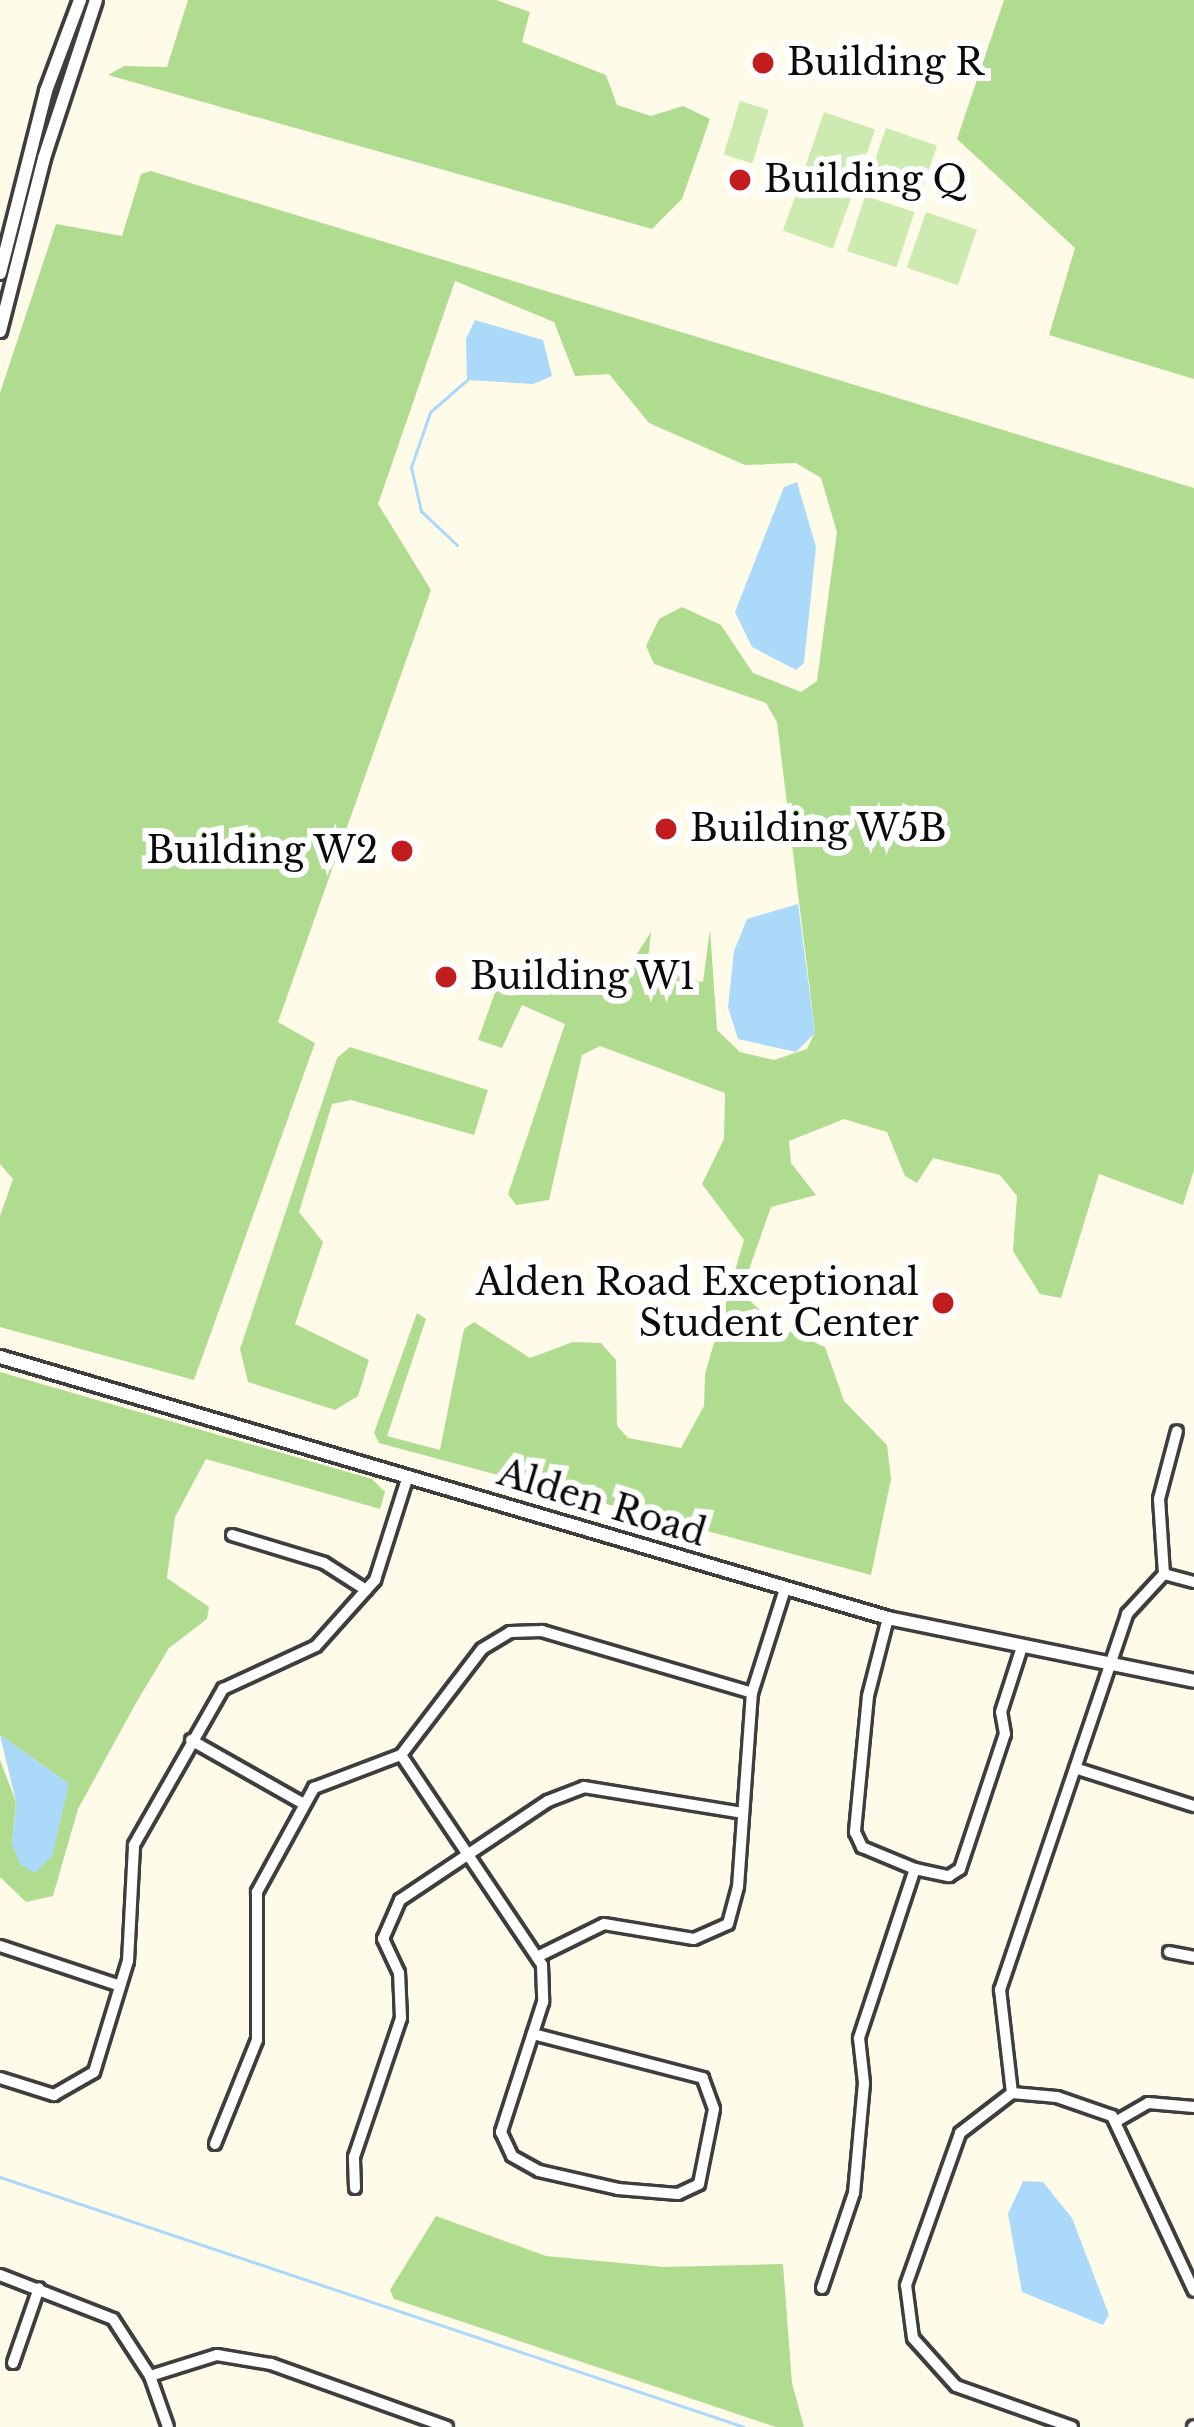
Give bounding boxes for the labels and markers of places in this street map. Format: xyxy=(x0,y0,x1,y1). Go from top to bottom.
place label: Building R xyxy=(787,41,984,85)
marker: Building R xyxy=(750,50,776,76)
place label: Building Q xyxy=(764,158,967,202)
marker: Building Q xyxy=(727,167,753,193)
place label: Building W5B xyxy=(690,807,948,851)
marker: Building W5B xyxy=(653,816,679,842)
place label: Building W2 xyxy=(145,829,378,873)
marker: Building W2 xyxy=(389,838,415,864)
place label: Building W1 xyxy=(470,955,697,999)
marker: Building W1 xyxy=(433,964,459,990)
place label: Alden Road Exceptional Student Center xyxy=(476,1260,919,1345)
marker: Alden Road Exceptional Student Center xyxy=(930,1290,956,1316)

